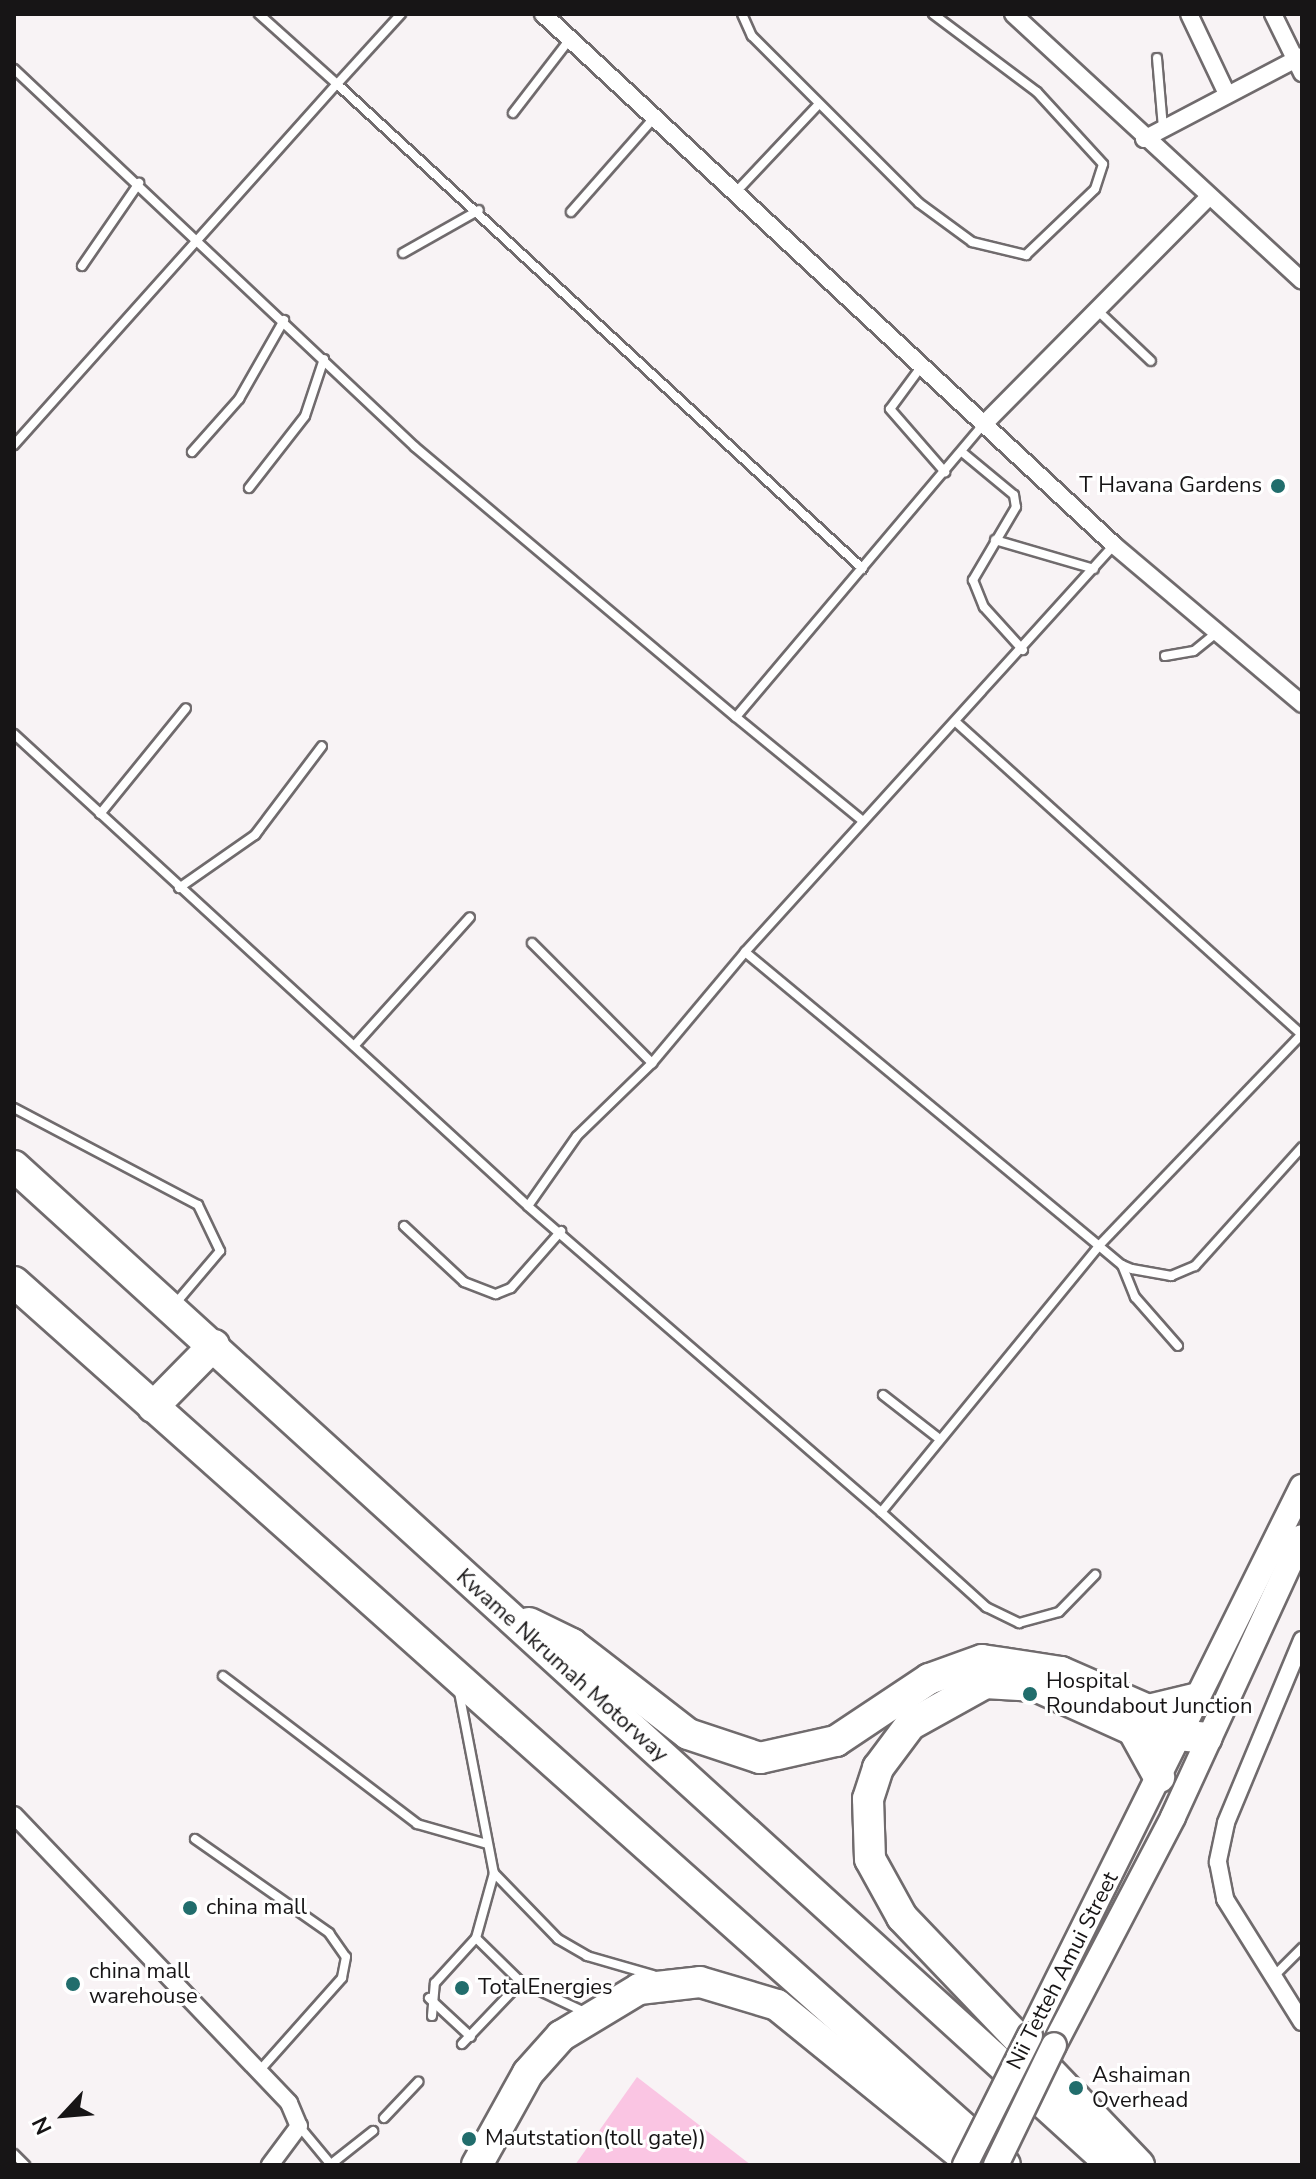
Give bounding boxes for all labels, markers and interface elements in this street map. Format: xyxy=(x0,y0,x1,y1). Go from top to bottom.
place label: T Havana Gardens xyxy=(1079,473,1262,499)
marker: T Havana Gardens xyxy=(1269,477,1287,495)
street label: Kwame Nkrumah Motorway xyxy=(451,1564,673,1768)
place label: Hospital Roundabout Junction xyxy=(1046,1668,1252,1720)
marker: Hospital Roundabout Junction xyxy=(1021,1685,1039,1703)
street label: Nii Tetteh Amui Street xyxy=(1002,1868,1124,2074)
place label: china mall xyxy=(206,1895,307,1921)
marker: china mall xyxy=(181,1899,199,1917)
place label: china mall warehouse xyxy=(89,1958,198,2010)
marker: china mall warehouse xyxy=(64,1975,82,1993)
place label: TotalEnergies xyxy=(478,1975,613,2001)
marker: TotalEnergies xyxy=(453,1979,471,1997)
place label: Ashaiman Overhead xyxy=(1092,2062,1191,2114)
north arrow xyxy=(24,2075,104,2155)
marker: Ashaiman Overhead xyxy=(1067,2079,1085,2097)
text: N xyxy=(25,2112,60,2139)
place label: Mautstation(toll gate)) xyxy=(485,2126,706,2152)
marker: Mautstation(toll gate)) xyxy=(460,2130,478,2148)

